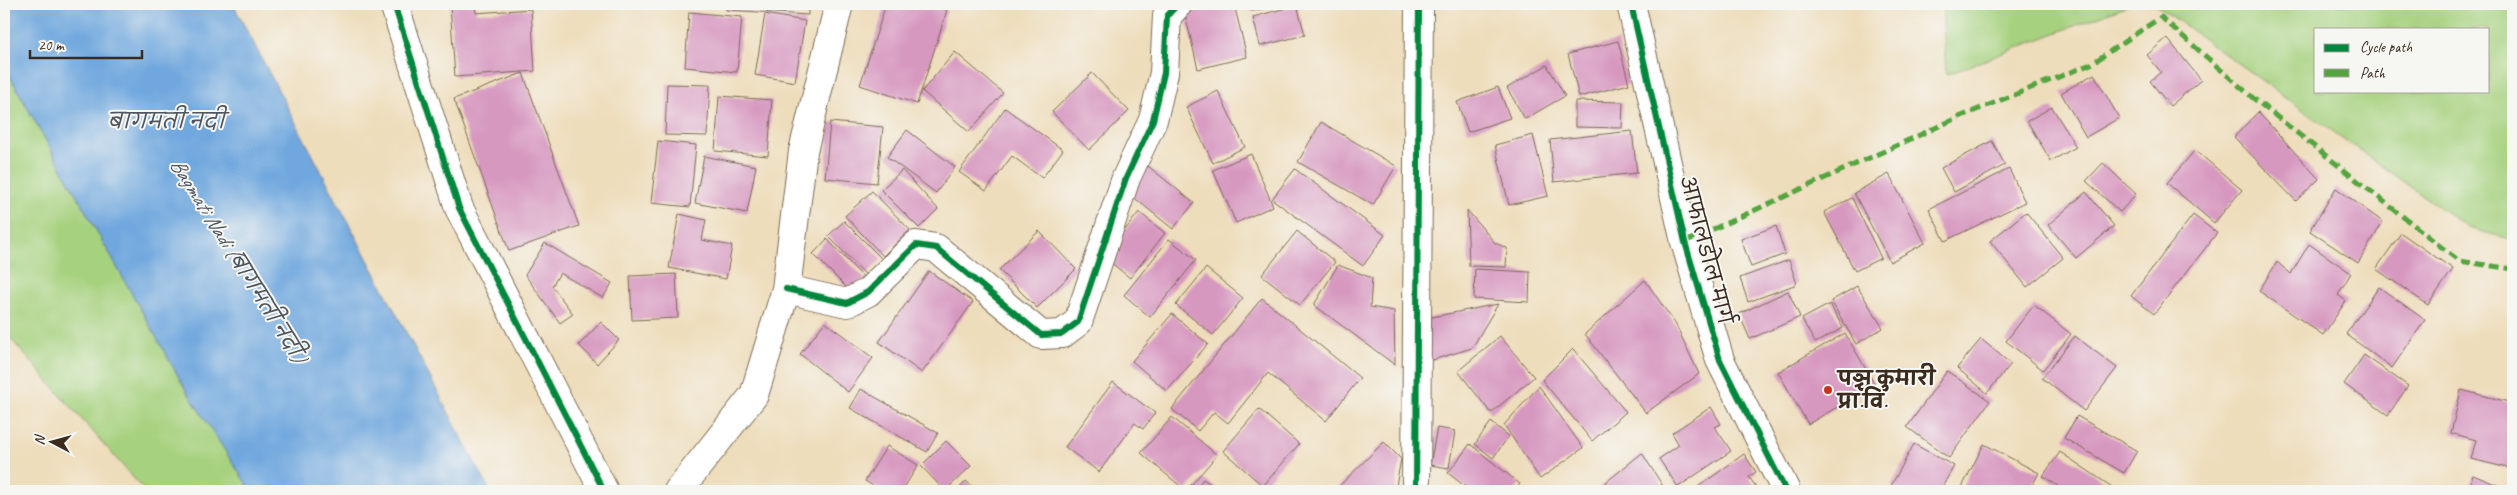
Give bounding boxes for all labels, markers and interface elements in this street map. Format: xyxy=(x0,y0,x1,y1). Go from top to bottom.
scale bar xyxy=(30,28,142,60)
legend xyxy=(2314,28,2490,92)
text: 20 m xyxy=(38,36,65,55)
text: Cycle path xyxy=(2360,38,2412,57)
text: Path xyxy=(2360,64,2386,83)
water label: बागमती नदी xyxy=(107,105,230,134)
water label: Bagmati Nadi (बागमती नदी) xyxy=(165,152,317,371)
street label: आफालडोल मार्ग xyxy=(1674,172,1741,328)
place label: पञ्च कुमारी प्रा.वि. xyxy=(1836,362,1937,414)
marker: पञ्च कुमारी प्रा.वि. xyxy=(1822,384,1834,396)
north arrow xyxy=(28,418,78,468)
text: N xyxy=(31,433,49,446)

